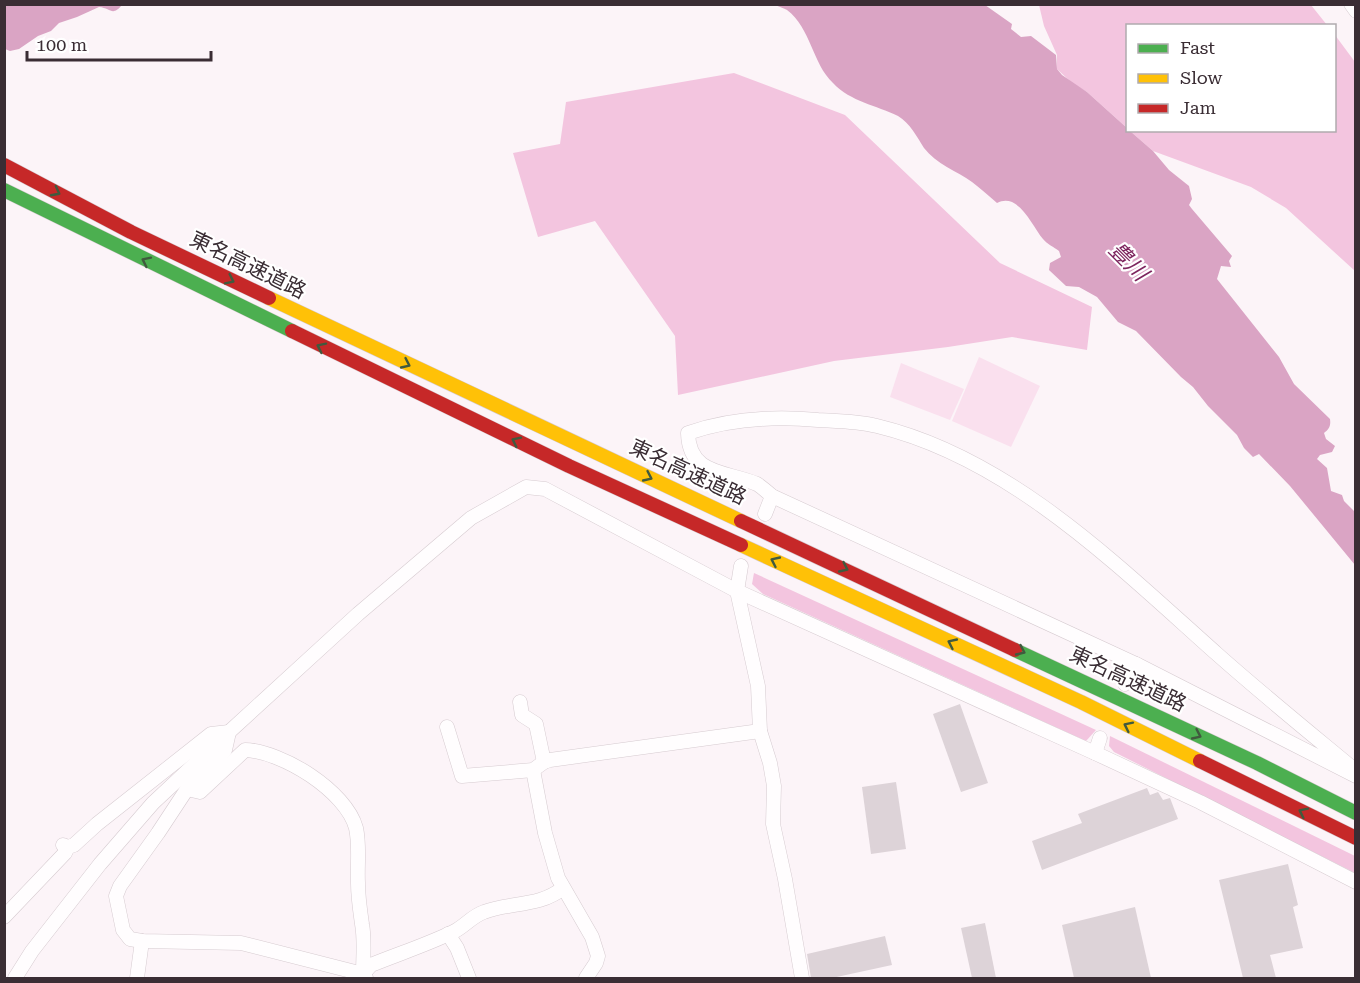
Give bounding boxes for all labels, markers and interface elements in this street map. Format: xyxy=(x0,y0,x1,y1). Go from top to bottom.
scale bar xyxy=(27,24,212,62)
legend xyxy=(1126,24,1336,132)
text: 100 m xyxy=(36,34,87,55)
text: Fast xyxy=(1180,37,1215,58)
text: Slow xyxy=(1180,67,1222,88)
text: Jam xyxy=(1180,97,1216,118)
one-way arrow xyxy=(50,185,60,196)
street label: 東名高速道路 xyxy=(186,227,310,303)
water label: 豊川 xyxy=(1104,237,1154,287)
one-way arrow xyxy=(142,257,153,269)
one-way arrow xyxy=(224,272,235,284)
one-way arrow xyxy=(317,343,328,354)
one-way arrow xyxy=(400,356,411,368)
street label: 東名高速道路 xyxy=(626,434,750,510)
one-way arrow xyxy=(512,437,522,448)
one-way arrow xyxy=(642,470,653,482)
one-way arrow xyxy=(770,557,781,569)
one-way arrow xyxy=(838,561,849,573)
one-way arrow xyxy=(947,638,958,650)
street label: 東名高速道路 xyxy=(1066,641,1190,717)
one-way arrow xyxy=(1014,644,1025,656)
one-way arrow xyxy=(1124,721,1135,733)
one-way arrow xyxy=(1191,727,1202,739)
one-way arrow xyxy=(1299,808,1310,819)

